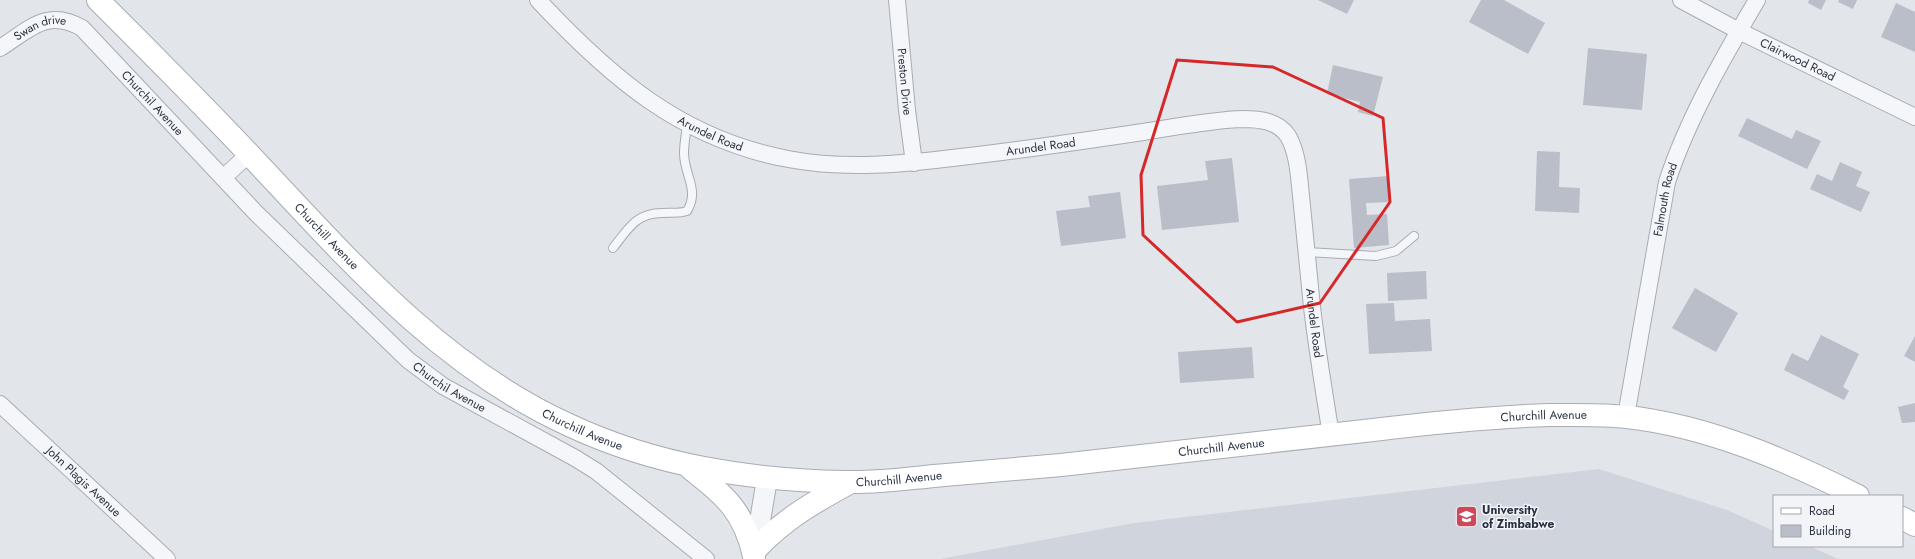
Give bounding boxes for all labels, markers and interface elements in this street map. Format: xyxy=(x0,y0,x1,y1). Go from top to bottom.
street label: Swan drive xyxy=(10,11,68,45)
street label: Clairwood Road xyxy=(1757,34,1838,86)
street label: Preston Drive xyxy=(892,47,917,116)
street label: Churchil Avenue xyxy=(117,66,188,140)
street label: Arundel Road xyxy=(674,111,745,156)
street label: Arundel Road xyxy=(1005,133,1077,160)
street label: Falmouth Road xyxy=(1649,160,1682,238)
street label: Churchill Avenue xyxy=(290,199,363,274)
street label: Arundel Road xyxy=(1301,287,1328,359)
street label: Churchil Avenue xyxy=(409,357,489,417)
street label: Churchill Avenue xyxy=(539,404,625,455)
street label: Churchill Avenue xyxy=(1500,406,1587,426)
street label: Churchill Avenue xyxy=(1177,434,1265,461)
street label: John Plagis Avenue xyxy=(41,441,125,521)
street label: Churchill Avenue xyxy=(856,466,943,491)
legend xyxy=(1773,495,1903,547)
place label: University of Zimbabwe xyxy=(1482,501,1554,533)
text: Road xyxy=(1809,502,1835,520)
school or university icon: University of Zimbabwe xyxy=(1453,504,1479,530)
text: Building xyxy=(1809,522,1851,540)

